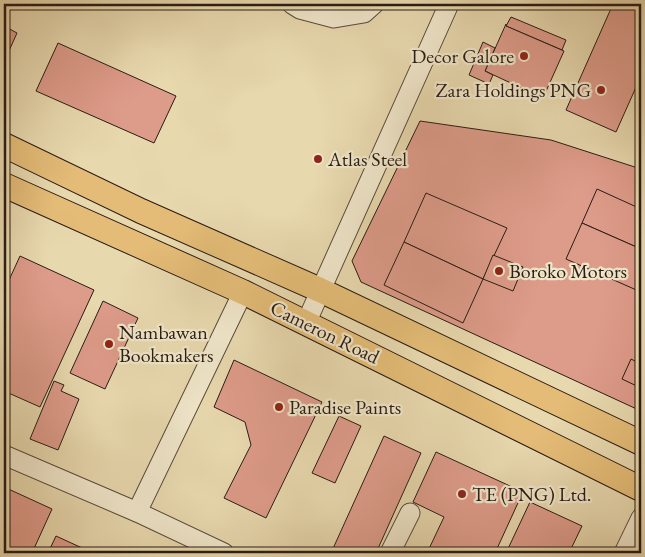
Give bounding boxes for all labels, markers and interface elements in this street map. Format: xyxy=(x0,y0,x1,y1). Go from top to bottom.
place label: Decor Galore xyxy=(411,43,514,69)
marker: Decor Galore xyxy=(518,50,530,62)
place label: Zara Holdings PNG xyxy=(436,77,591,103)
marker: Zara Holdings PNG xyxy=(595,84,607,96)
place label: Atlas Steel xyxy=(327,146,407,172)
marker: Atlas Steel xyxy=(312,153,324,165)
place label: Boroko Motors xyxy=(509,258,627,284)
marker: Boroko Motors xyxy=(493,265,505,277)
street label: Cameron Road xyxy=(266,294,385,370)
place label: Nambawan Bookmakers xyxy=(119,319,213,368)
marker: Nambawan Bookmakers xyxy=(103,338,115,350)
place label: Paradise Paints xyxy=(289,394,401,420)
marker: Paradise Paints xyxy=(273,401,285,413)
place label: TE (PNG) Ltd. xyxy=(472,481,591,507)
marker: TE (PNG) Ltd. xyxy=(456,488,468,500)

